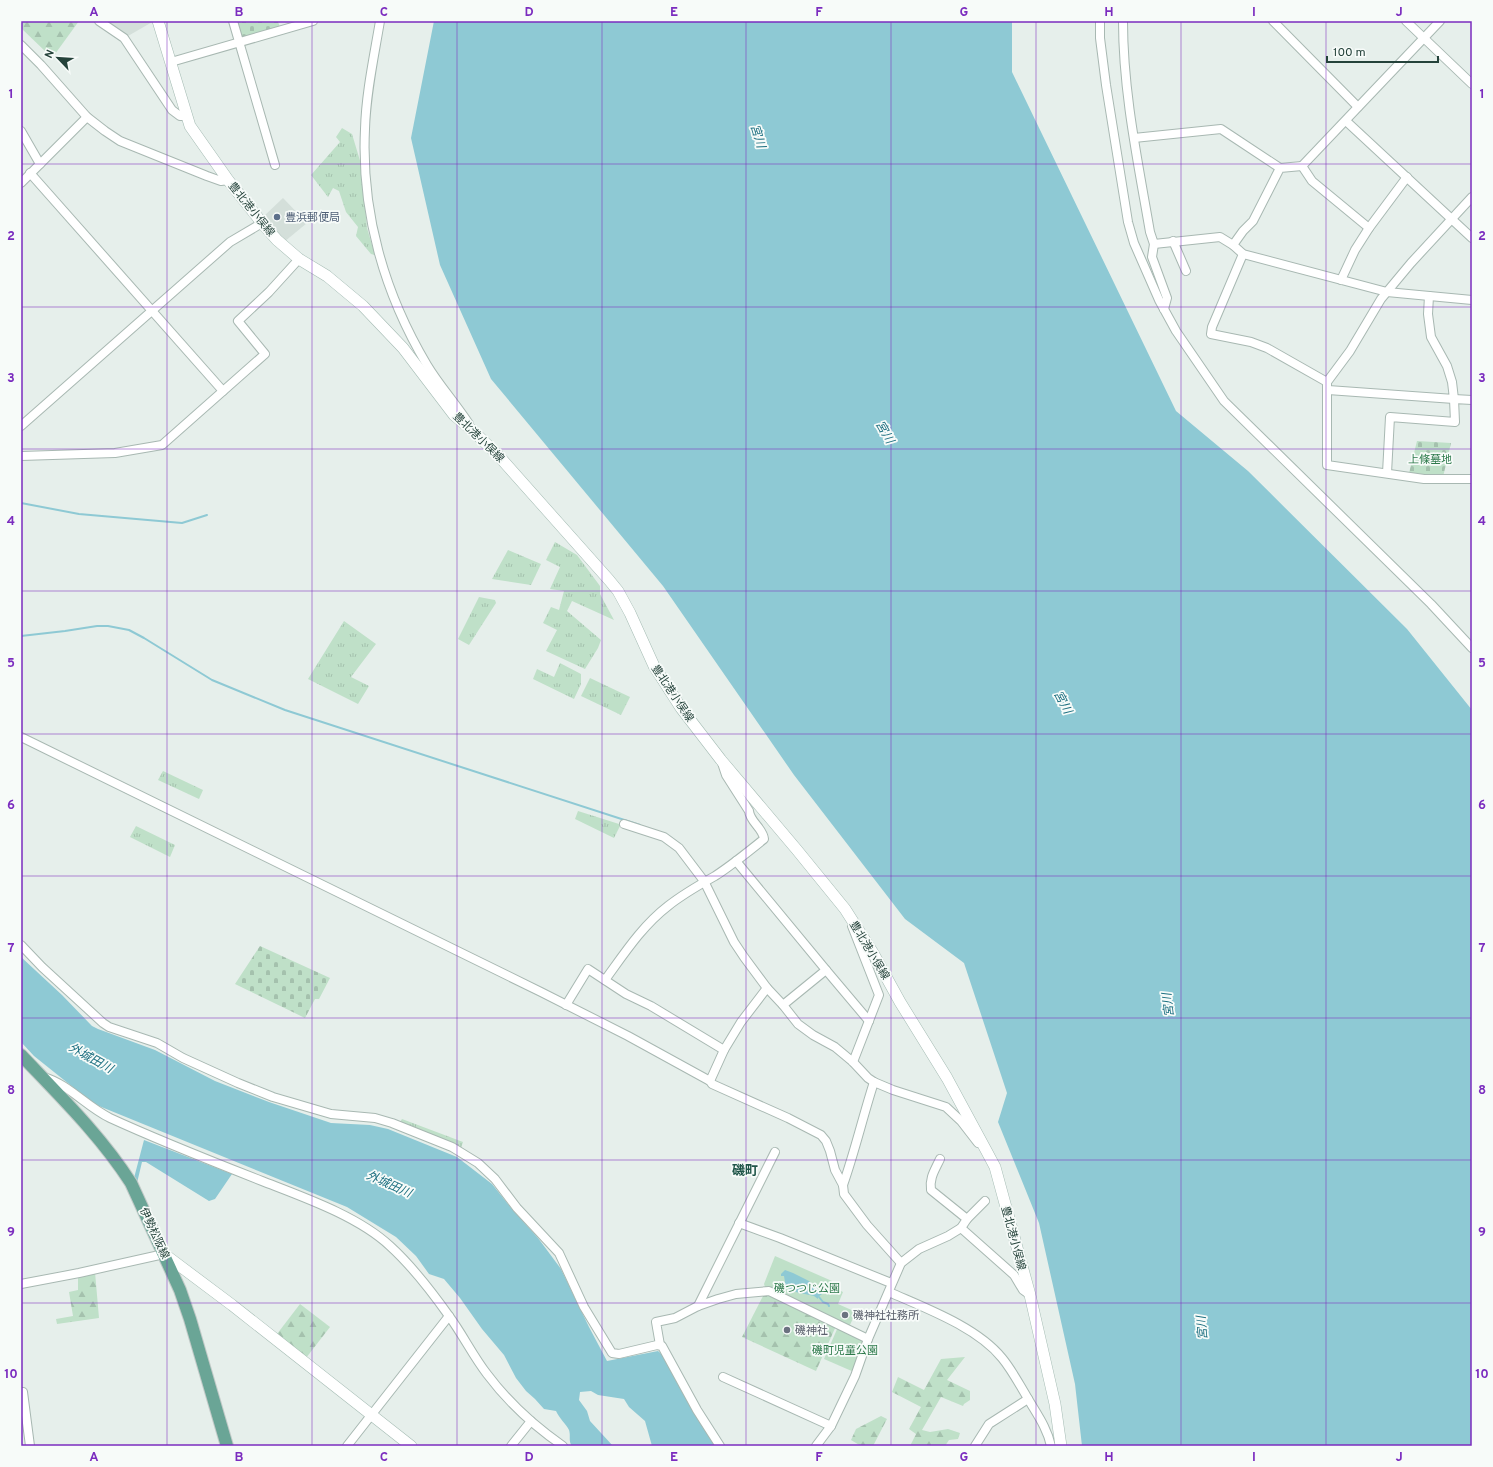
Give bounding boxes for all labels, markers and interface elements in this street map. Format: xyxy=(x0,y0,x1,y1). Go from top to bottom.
text: A xyxy=(89,5,99,21)
text: B xyxy=(235,5,244,21)
text: C xyxy=(380,5,388,21)
text: D xyxy=(524,5,534,21)
text: E xyxy=(670,5,678,21)
text: F xyxy=(815,5,823,21)
text: G xyxy=(960,5,969,21)
text: H xyxy=(1104,5,1114,21)
text: I xyxy=(1252,5,1256,21)
text: J xyxy=(1395,5,1403,21)
north arrow xyxy=(38,38,78,78)
scale bar xyxy=(1327,38,1438,64)
text: 100 m xyxy=(1333,45,1366,61)
text: N xyxy=(42,48,58,61)
text: 1 xyxy=(8,87,14,103)
text: 1 xyxy=(1479,87,1485,103)
water label: 宮川 xyxy=(746,122,769,152)
street label: 豊北港小俣線 xyxy=(225,180,277,240)
place label: 豊浜郵便局 xyxy=(285,211,340,225)
marker: 豊浜郵便局 xyxy=(272,212,282,222)
text: 2 xyxy=(7,229,15,245)
text: 2 xyxy=(1478,229,1486,245)
text: 3 xyxy=(7,371,15,387)
text: 3 xyxy=(1478,371,1486,387)
street label: 豊北港小俣線 xyxy=(450,410,507,466)
water label: 宮川 xyxy=(871,418,898,449)
park label: 上條墓地 xyxy=(1408,453,1452,467)
text: 4 xyxy=(7,514,15,530)
text: 4 xyxy=(1478,514,1486,530)
text: 5 xyxy=(7,656,15,672)
text: 5 xyxy=(1478,656,1486,672)
street label: 豊北港小俣線 xyxy=(648,662,696,725)
water label: 宮川 xyxy=(1049,688,1076,719)
text: 6 xyxy=(7,798,15,814)
text: 6 xyxy=(1478,798,1486,814)
street label: 豊北港小俣線 xyxy=(846,919,892,982)
text: 7 xyxy=(8,941,15,957)
text: 7 xyxy=(1479,941,1486,957)
water label: 宮川 xyxy=(1159,990,1178,1018)
water label: 外城田川 xyxy=(66,1040,117,1078)
text: 8 xyxy=(7,1083,15,1099)
text: 8 xyxy=(1478,1083,1486,1099)
district label: 磯町 xyxy=(732,1163,758,1180)
water label: 外城田川 xyxy=(363,1168,416,1203)
street label: 豊北港小俣線 xyxy=(998,1205,1028,1272)
street label: 伊勢松阪線 xyxy=(136,1206,172,1261)
text: 9 xyxy=(7,1225,15,1241)
text: 9 xyxy=(1478,1225,1486,1241)
park label: 磯つつじ公園 xyxy=(774,1282,840,1296)
place label: 磯神社社務所 xyxy=(853,1309,920,1323)
marker: 磯神社社務所 xyxy=(840,1310,850,1320)
water label: 宮川 xyxy=(1194,1313,1212,1341)
place label: 磯神社 xyxy=(795,1324,828,1338)
marker: 磯神社 xyxy=(782,1325,792,1335)
park label: 磯町児童公園 xyxy=(812,1344,878,1358)
text: 10 xyxy=(4,1367,18,1383)
text: 10 xyxy=(1475,1367,1489,1383)
text: A xyxy=(89,1450,99,1466)
text: B xyxy=(235,1450,244,1466)
text: C xyxy=(380,1450,388,1466)
text: D xyxy=(524,1450,534,1466)
text: E xyxy=(670,1450,678,1466)
text: F xyxy=(815,1450,823,1466)
text: G xyxy=(960,1450,969,1466)
text: H xyxy=(1104,1450,1114,1466)
text: I xyxy=(1252,1450,1256,1466)
text: J xyxy=(1395,1450,1403,1466)

